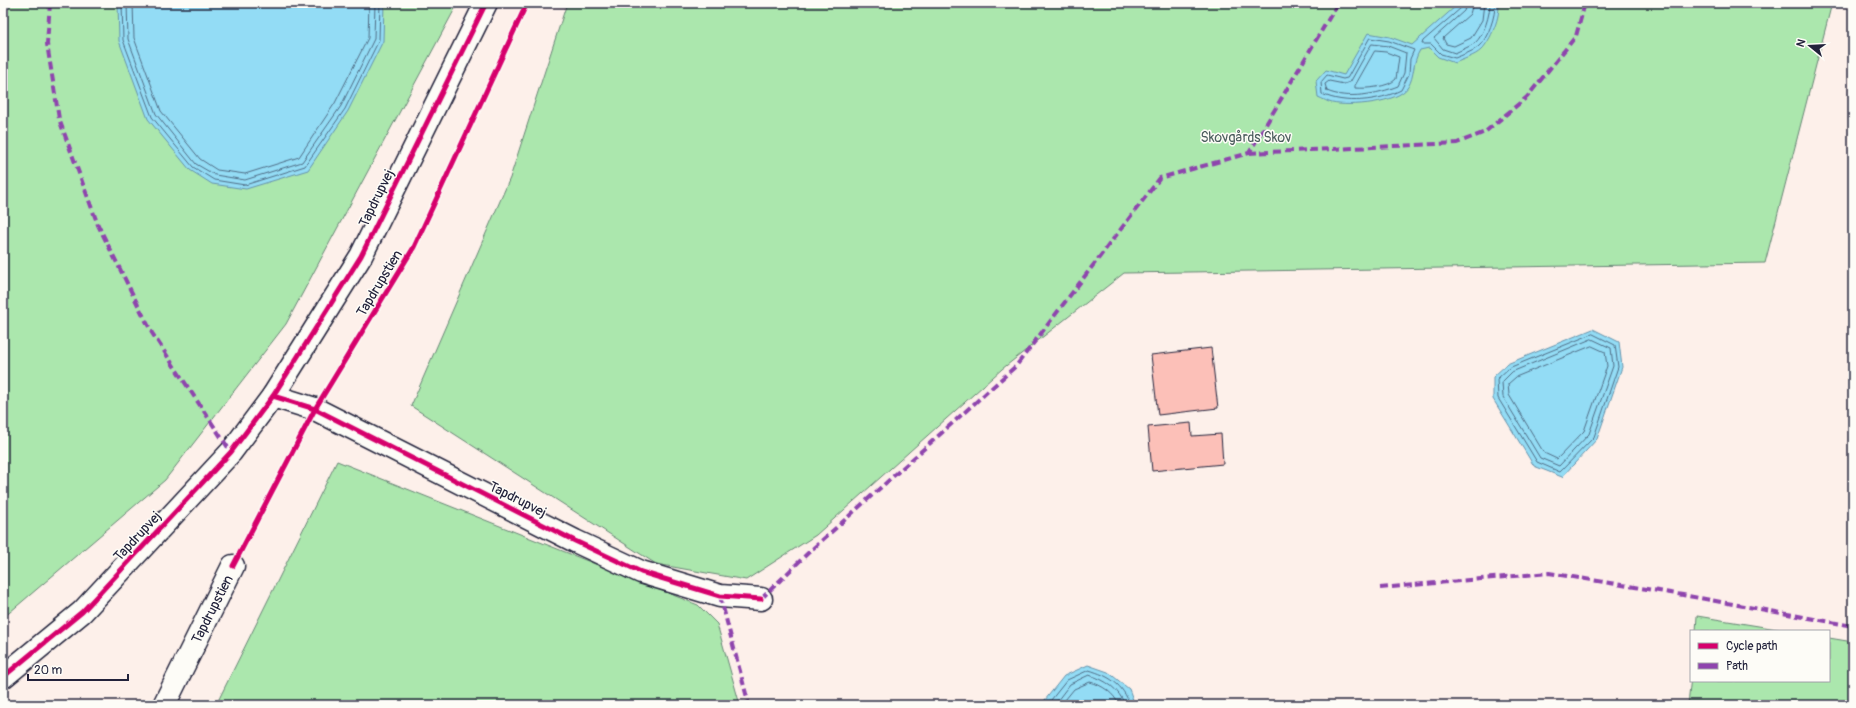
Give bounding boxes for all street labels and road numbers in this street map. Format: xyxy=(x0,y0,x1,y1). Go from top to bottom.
street label: Tapdrupvej xyxy=(355,167,398,230)
street label: Tapdrupstien xyxy=(353,247,406,320)
street label: Tapdrupvej xyxy=(486,478,549,521)
street label: Tapdrupvej xyxy=(110,508,165,565)
street label: Tapdrupstien xyxy=(188,572,237,646)

